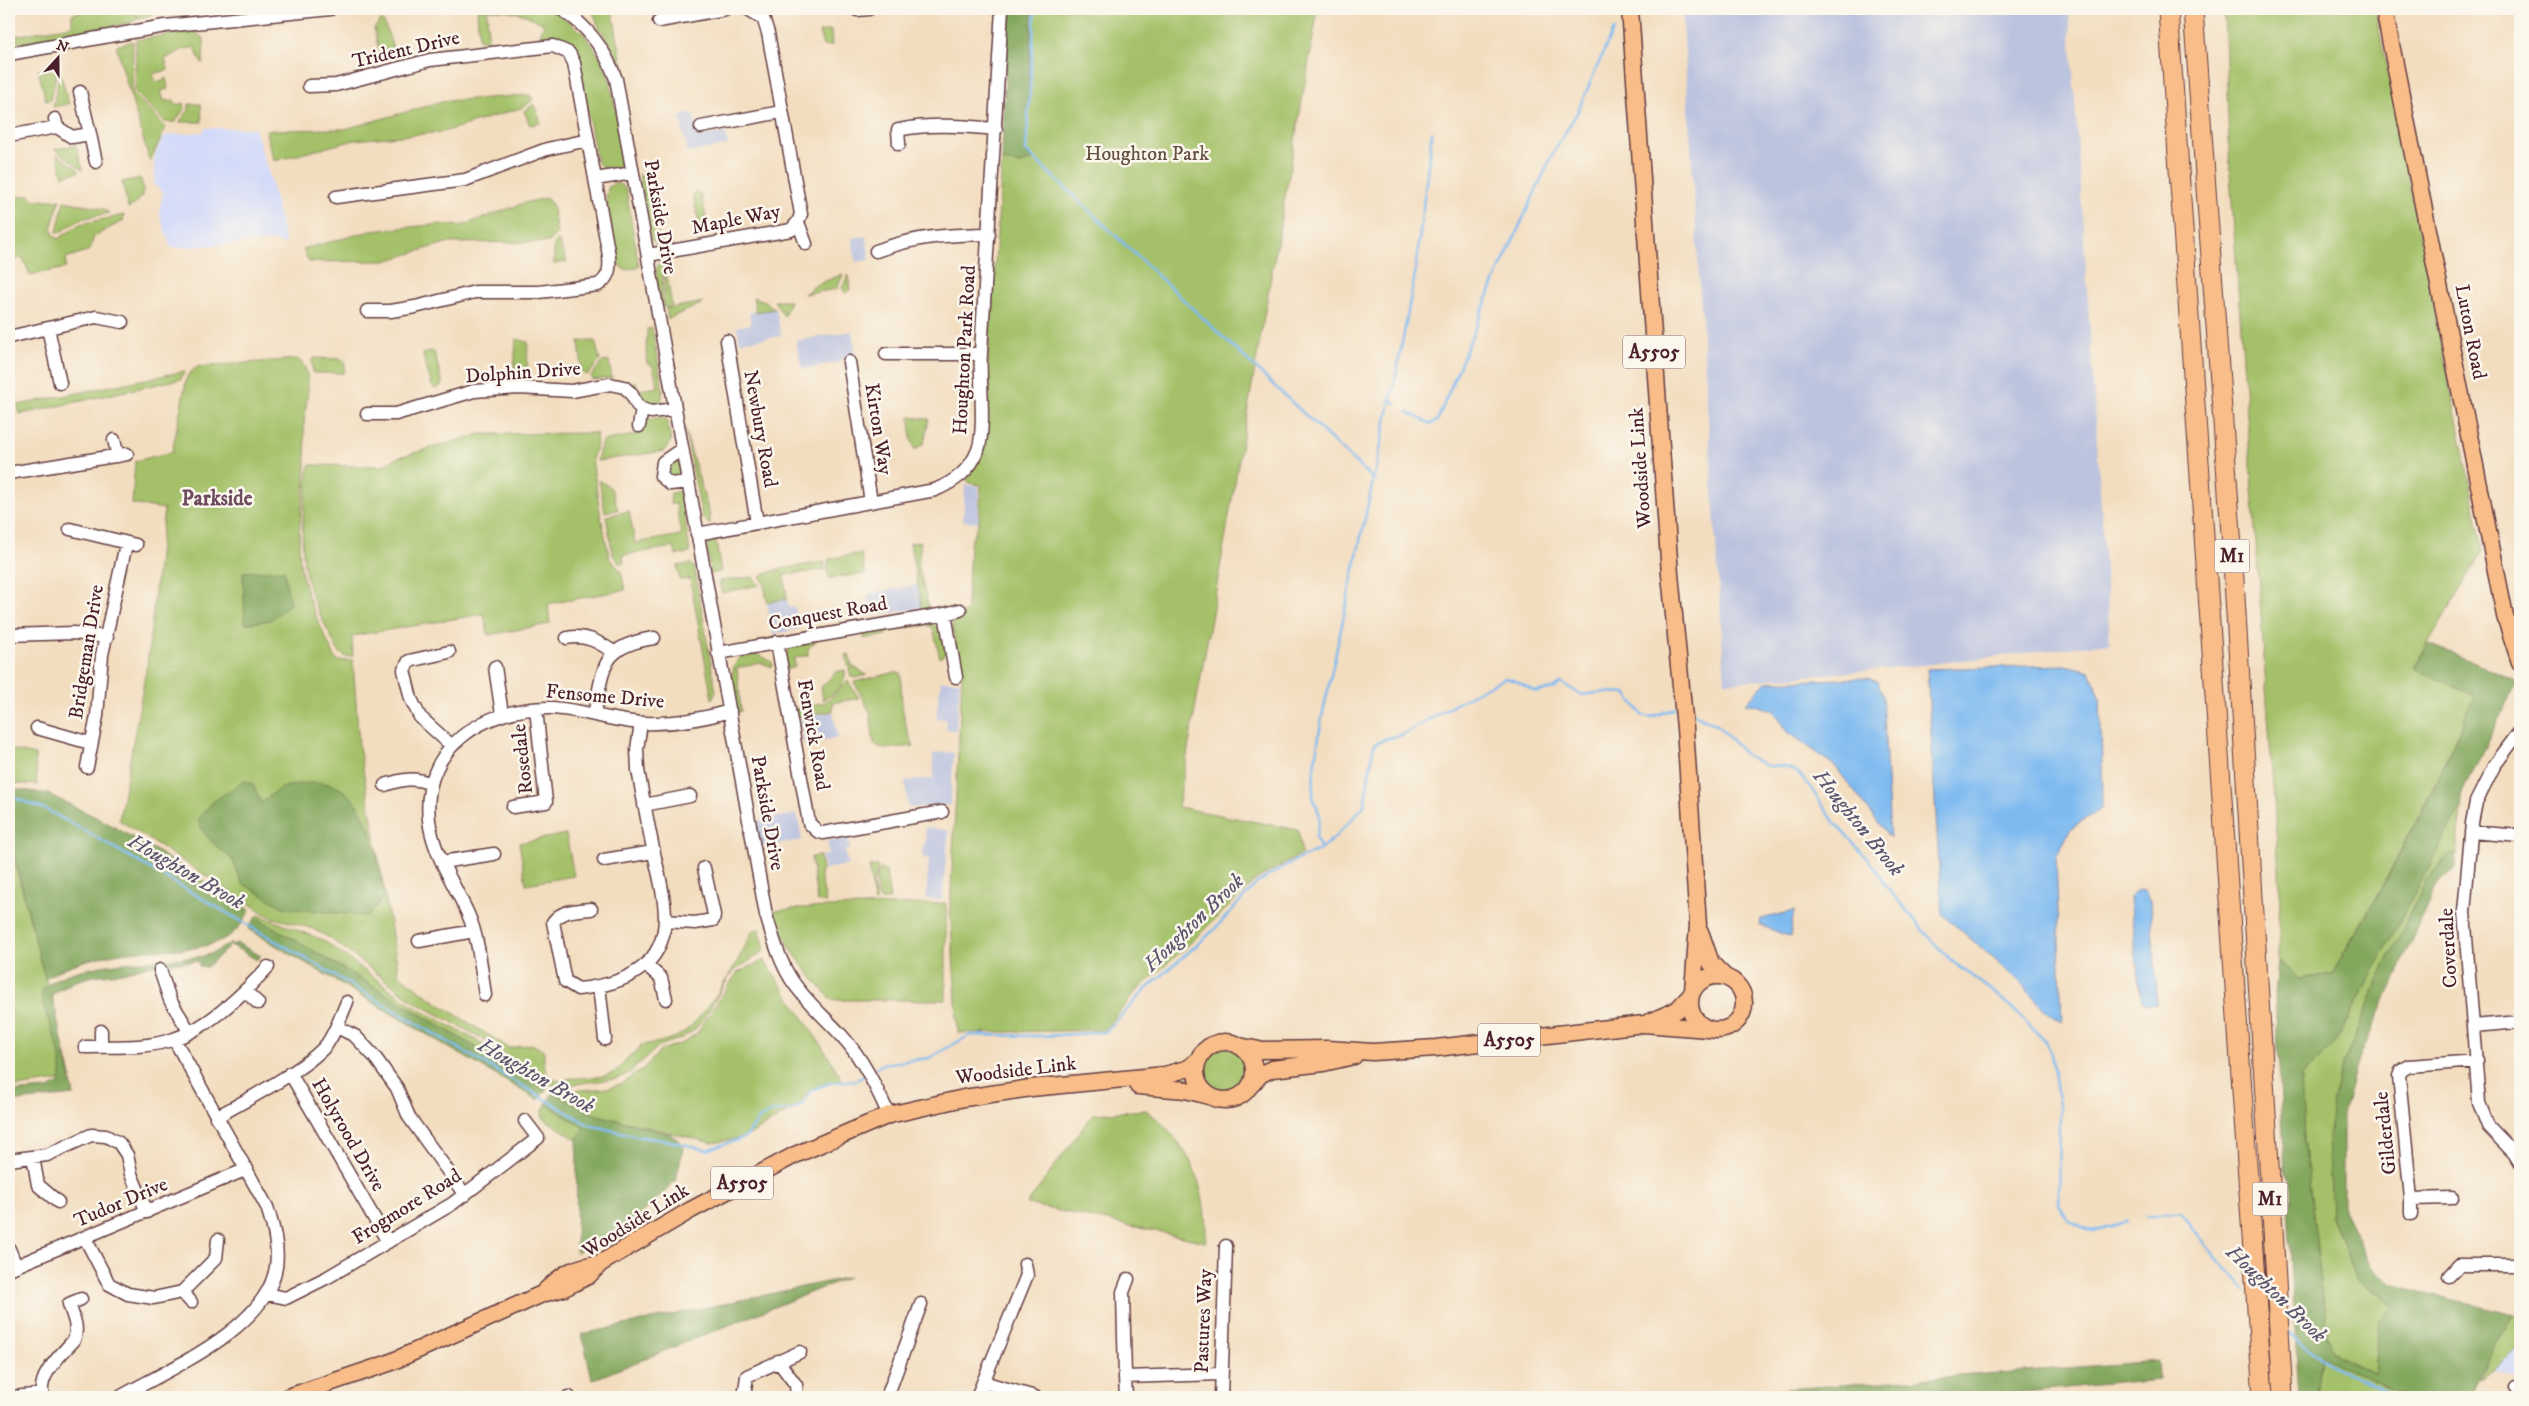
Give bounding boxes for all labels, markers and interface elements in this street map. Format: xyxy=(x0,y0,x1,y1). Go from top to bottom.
street label: Trident Drive xyxy=(350,26,462,74)
north arrow xyxy=(32,32,82,82)
text: N xyxy=(54,36,71,57)
park label: Houghton Park xyxy=(1085,142,1209,167)
street label: Parkside Drive xyxy=(638,158,682,276)
street label: Maple Way xyxy=(689,199,783,241)
street label: Houghton Park Road xyxy=(948,264,982,435)
street label: Luton Road xyxy=(2449,282,2491,382)
road number: A5505 xyxy=(1623,336,1685,368)
street label: Dolphin Drive xyxy=(465,357,581,389)
street label: Newbury Road xyxy=(737,368,783,490)
street label: Kirton Way xyxy=(858,381,898,477)
street label: Woodside Link xyxy=(1624,407,1658,530)
district label: Parkside xyxy=(182,486,253,512)
road number: M1 xyxy=(2214,540,2250,572)
street label: Bridgeman Drive xyxy=(64,583,110,721)
street label: Conquest Road xyxy=(767,591,889,637)
street label: Fenwick Road xyxy=(791,677,835,793)
street label: Fensome Drive xyxy=(545,679,665,715)
street label: Rosedale xyxy=(507,723,539,795)
street label: Parkside Drive xyxy=(745,754,789,872)
water label: Houghton Brook xyxy=(1806,764,1909,882)
water label: Houghton Brook xyxy=(122,828,249,916)
water label: Houghton Brook xyxy=(1138,868,1250,978)
street label: Coverdale xyxy=(2434,907,2464,989)
road number: A5505 xyxy=(1478,1024,1540,1056)
water label: Houghton Brook xyxy=(472,1032,599,1120)
street label: Woodside Link xyxy=(953,1051,1078,1091)
street label: Holyrood Drive xyxy=(305,1074,391,1196)
street label: Gilderdale xyxy=(2369,1090,2403,1176)
street label: Frogmore Road xyxy=(348,1163,466,1251)
road number: A5505 xyxy=(711,1166,773,1200)
street label: Tudor Drive xyxy=(70,1172,172,1234)
street label: Woodside Link xyxy=(577,1178,694,1264)
road number: M1 xyxy=(2252,1182,2288,1216)
water label: Houghton Brook xyxy=(2220,1239,2332,1349)
street label: Pastures Way xyxy=(1190,1268,1218,1374)

